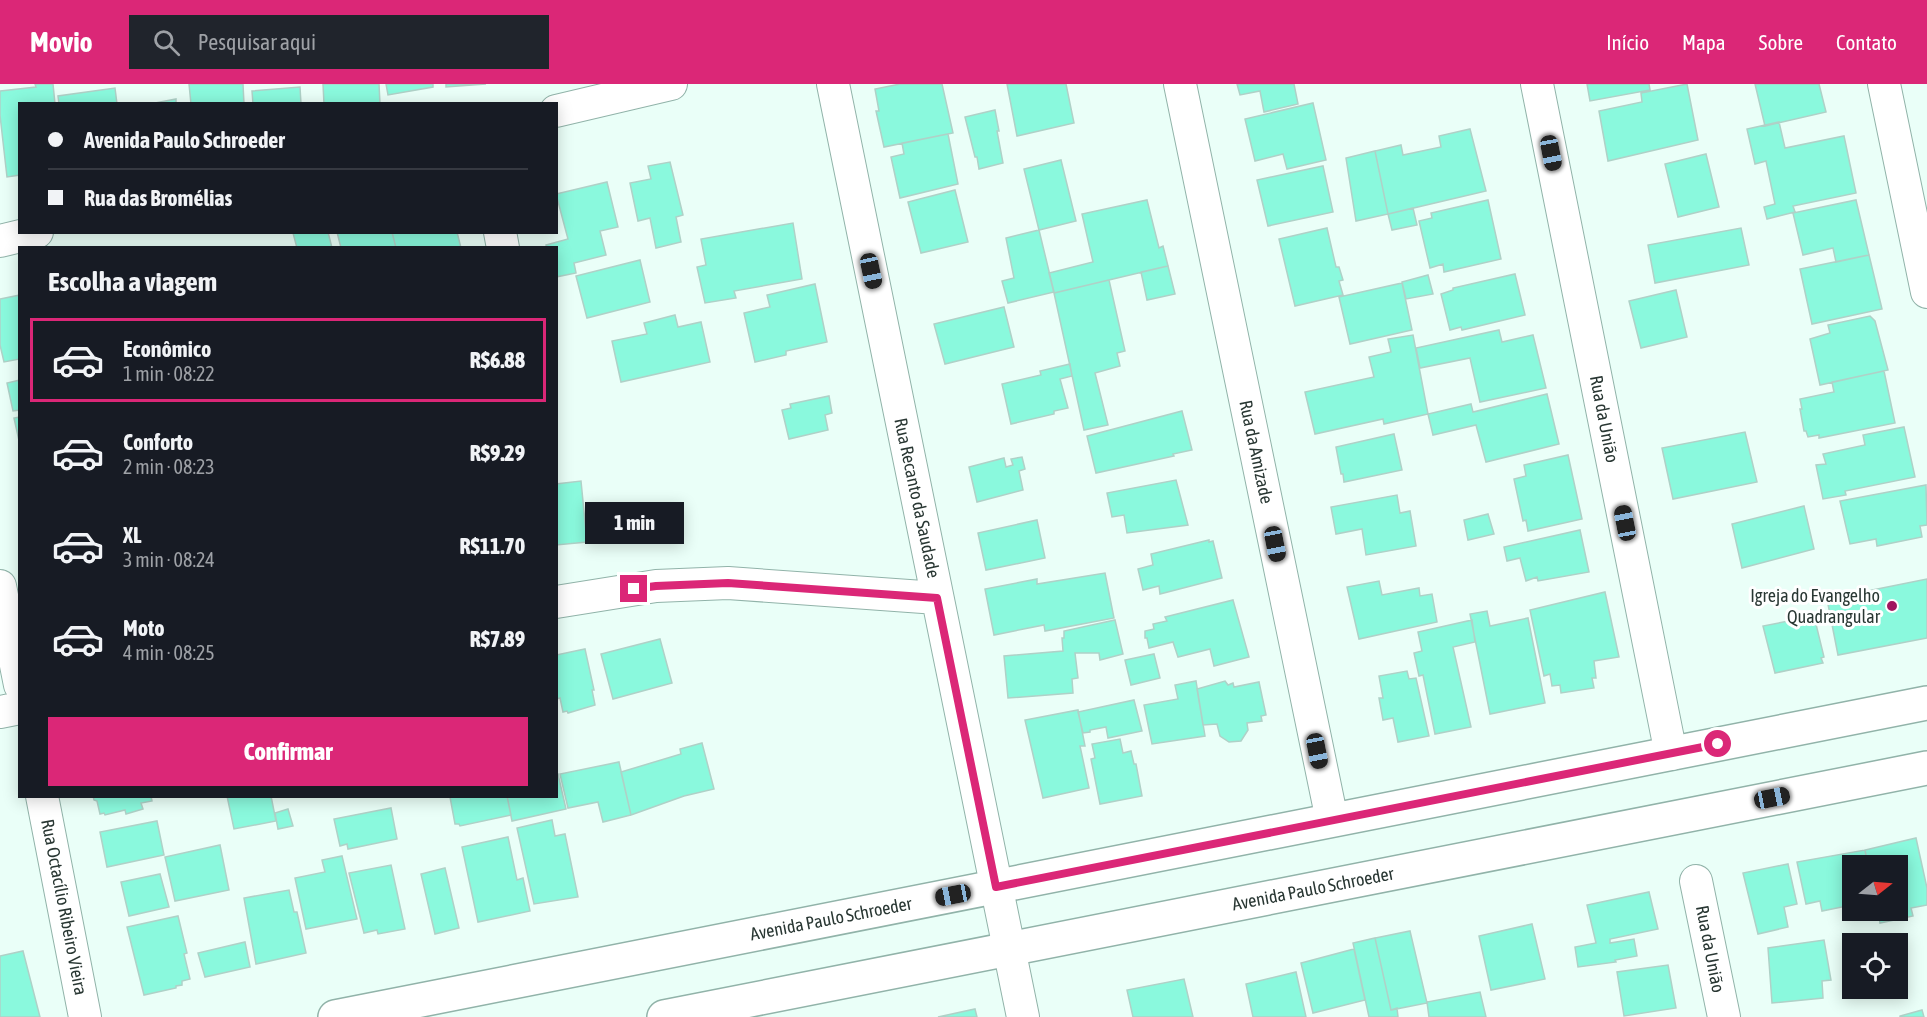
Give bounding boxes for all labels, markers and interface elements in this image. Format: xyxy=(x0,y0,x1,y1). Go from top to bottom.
search box xyxy=(129,15,549,69)
text: Movio xyxy=(30,26,93,58)
icon: search xyxy=(150,26,183,59)
text: Pesquisar aqui xyxy=(198,29,316,55)
text: Início xyxy=(1606,30,1649,54)
text: Mapa xyxy=(1682,30,1726,54)
text: Sobre xyxy=(1759,30,1803,54)
text: Contato xyxy=(1836,30,1897,54)
text: Avenida Paulo Schroeder xyxy=(84,127,285,153)
car xyxy=(1539,134,1563,172)
text: Rua das Bromélias xyxy=(84,185,232,211)
car xyxy=(858,252,884,290)
text: Escolha a viagem xyxy=(48,266,217,297)
icon: car xyxy=(51,333,105,387)
text: Econômico xyxy=(123,336,211,362)
text: R$6.88 xyxy=(470,347,525,373)
text: 1 min · 08:22 xyxy=(123,362,215,385)
street label: Rua da União xyxy=(1586,374,1623,464)
street label: Rua da Amizade xyxy=(1235,398,1278,506)
street label: Rua Recanto da Saudade xyxy=(890,416,945,580)
icon: car xyxy=(51,426,105,480)
text: Conforto xyxy=(123,429,193,455)
text: R$9.29 xyxy=(470,440,525,466)
text: 2 min · 08:23 xyxy=(123,455,215,478)
callout: 1 min xyxy=(584,502,684,544)
car xyxy=(1613,504,1637,542)
text: 1 min xyxy=(614,511,655,534)
icon: car xyxy=(51,519,105,573)
text: XL xyxy=(123,522,141,548)
car xyxy=(1263,525,1287,563)
text: R$11.70 xyxy=(459,533,525,559)
text: 3 min · 08:24 xyxy=(123,548,215,571)
route end xyxy=(620,575,647,602)
place label: Igreja do Evangelho Quadrangular xyxy=(1750,585,1881,627)
marker: Igreja do Evangelho Quadrangular xyxy=(1885,599,1899,613)
icon: car xyxy=(51,612,105,666)
text: Moto xyxy=(123,615,165,641)
text: R$7.89 xyxy=(470,626,525,652)
text: 4 min · 08:25 xyxy=(123,641,215,664)
button: Confirmar xyxy=(48,717,528,786)
route start xyxy=(1704,730,1731,757)
car xyxy=(1305,732,1329,770)
car xyxy=(1753,786,1791,810)
street label: Rua Octacílio Ribeiro Vieira xyxy=(37,817,92,997)
north arrow xyxy=(1842,855,1908,921)
map controls xyxy=(1842,855,1908,999)
street label: Avenida Paulo Schroeder xyxy=(1230,862,1396,914)
car xyxy=(934,883,972,907)
street label: Avenida Paulo Schroeder xyxy=(748,892,914,944)
street label: Rua da União xyxy=(1692,904,1729,994)
button: locate xyxy=(1842,933,1908,999)

